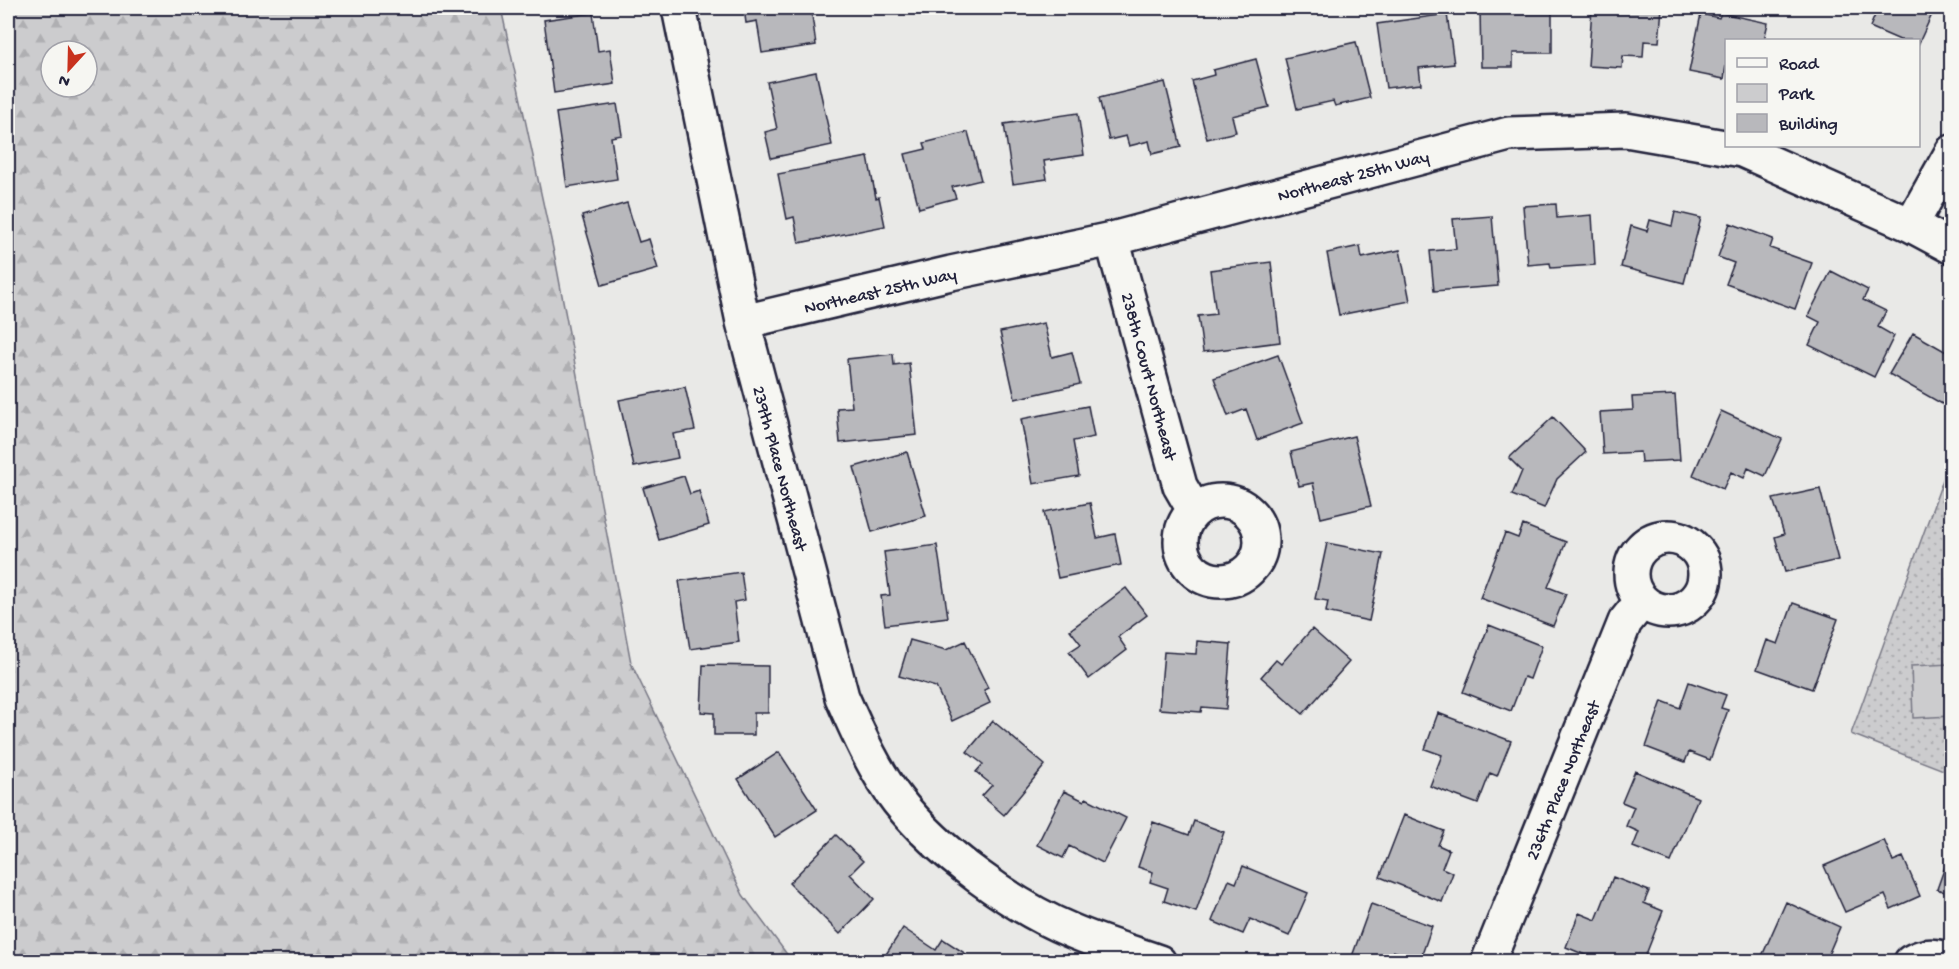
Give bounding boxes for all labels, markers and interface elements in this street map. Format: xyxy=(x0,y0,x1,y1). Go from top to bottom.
north arrow xyxy=(39,39,99,99)
legend xyxy=(1725,39,1920,147)
text: Road xyxy=(1779,55,1820,76)
text: N xyxy=(56,69,73,90)
text: Park xyxy=(1778,85,1815,106)
text: Building xyxy=(1778,115,1838,136)
street label: Northeast 25th Way xyxy=(1276,147,1432,208)
street label: Northeast 25th Way xyxy=(802,265,959,320)
street label: 238th Court Northeast xyxy=(1115,291,1180,464)
street label: 239th Place Northeast xyxy=(746,384,811,555)
street label: 236th Place Northeast xyxy=(1523,697,1606,864)

